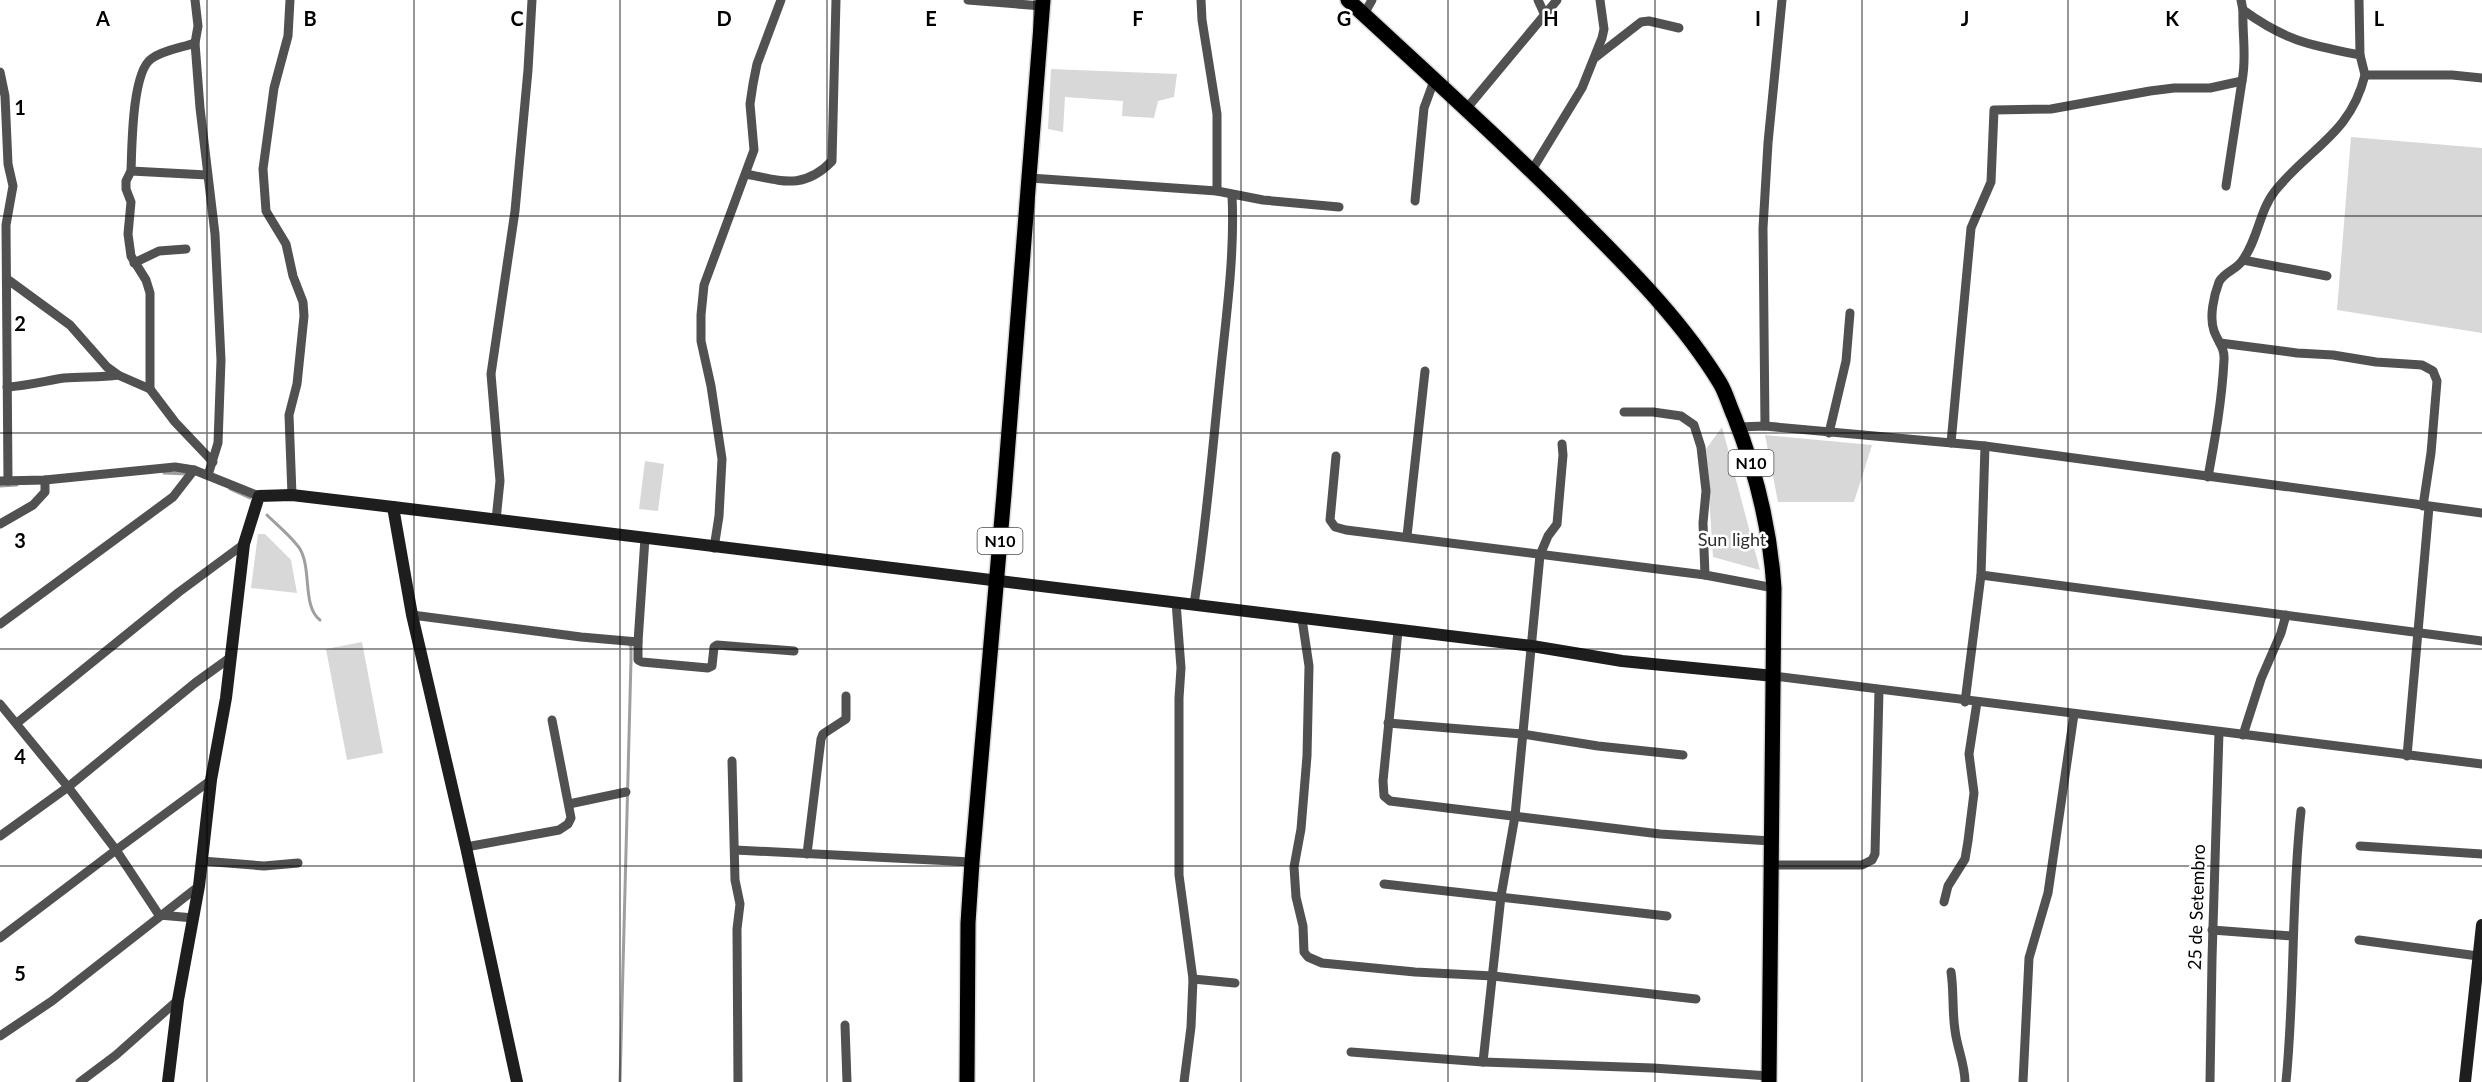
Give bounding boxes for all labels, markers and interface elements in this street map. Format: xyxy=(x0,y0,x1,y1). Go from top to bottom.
text: A xyxy=(95,6,110,30)
text: B xyxy=(303,6,317,30)
text: C xyxy=(510,6,524,30)
text: D xyxy=(716,6,732,30)
text: E xyxy=(925,6,937,30)
text: F xyxy=(1132,6,1144,30)
text: G xyxy=(1337,6,1351,30)
text: H xyxy=(1543,6,1559,30)
text: I xyxy=(1755,6,1761,30)
text: J xyxy=(1961,6,1969,30)
text: K xyxy=(2165,6,2179,30)
text: L xyxy=(2374,6,2385,30)
text: 1 xyxy=(14,95,26,119)
text: 2 xyxy=(14,311,26,335)
road number: N10 xyxy=(1728,450,1774,476)
text: 3 xyxy=(14,528,26,552)
road number: N10 xyxy=(978,528,1022,554)
park label: Sun light xyxy=(1698,528,1767,550)
text: 4 xyxy=(14,744,26,768)
street label: 25 de Setembro xyxy=(2183,844,2209,970)
text: 5 xyxy=(14,961,26,985)

